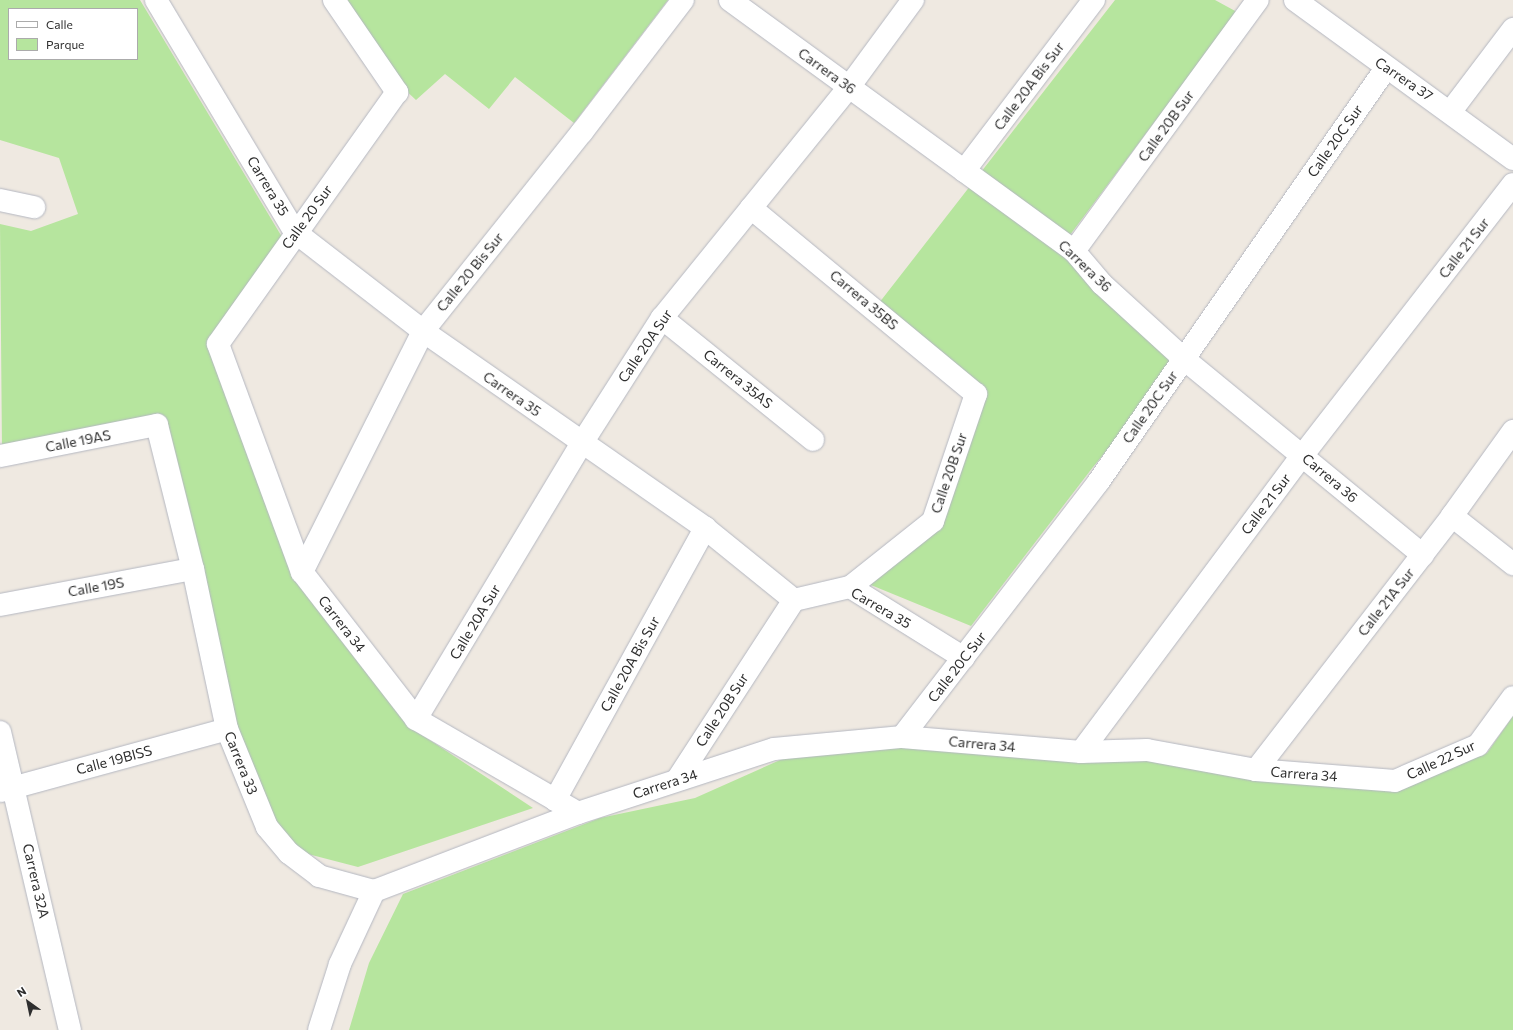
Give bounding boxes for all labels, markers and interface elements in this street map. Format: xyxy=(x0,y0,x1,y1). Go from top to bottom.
legend xyxy=(8,8,138,60)
text: Calle xyxy=(46,17,73,31)
text: Parque xyxy=(46,37,84,51)
street label: Calle 20A Bis Sur xyxy=(990,39,1068,133)
street label: Carrera 36 xyxy=(795,44,859,98)
street label: Carrera 37 xyxy=(1372,54,1436,104)
street label: Calle 20B Sur xyxy=(1134,87,1198,165)
street label: Calle 20C Sur xyxy=(1304,101,1366,181)
street label: Carrera 35 xyxy=(244,153,292,219)
street label: Calle 20 Sur xyxy=(278,182,336,252)
street label: Calle 21 Sur xyxy=(1435,214,1493,282)
street label: Calle 20 Bis Sur xyxy=(433,229,507,315)
street label: Carrera 36 xyxy=(1055,237,1115,295)
street label: Carrera 35BS xyxy=(826,267,902,333)
street label: Calle 20A Sur xyxy=(614,306,676,386)
street label: Carrera 35AS xyxy=(700,346,776,412)
street label: Calle 20C Sur xyxy=(1119,367,1181,447)
street label: Carrera 35 xyxy=(480,368,544,420)
street label: Calle 19AS xyxy=(44,426,112,456)
street label: Calle 20B Sur xyxy=(927,430,971,516)
street label: Carrera 36 xyxy=(1299,450,1361,506)
street label: Calle 21 Sur xyxy=(1238,470,1294,538)
street label: Calle 21A Sur xyxy=(1354,565,1418,639)
street label: Calle 19S xyxy=(67,574,125,600)
street label: Calle 20A Sur xyxy=(446,581,504,663)
street label: Carrera 35 xyxy=(848,584,914,632)
street label: Carrera 34 xyxy=(315,592,369,656)
street label: Calle 20A Bis Sur xyxy=(597,613,663,715)
street label: Calle 20C Sur xyxy=(924,628,990,706)
street label: Calle 20B Sur xyxy=(692,670,752,750)
street label: Carrera 33 xyxy=(221,729,261,797)
street label: Carrera 34 xyxy=(948,733,1016,755)
street label: Calle 22 Sur xyxy=(1404,737,1478,783)
street label: Calle 19BISS xyxy=(74,742,154,778)
street label: Carrera 34 xyxy=(1270,763,1338,785)
street label: Carrera 34 xyxy=(631,766,699,802)
street label: Carrera 32A xyxy=(19,842,53,920)
north arrow xyxy=(8,982,48,1022)
text: N xyxy=(14,984,28,999)

